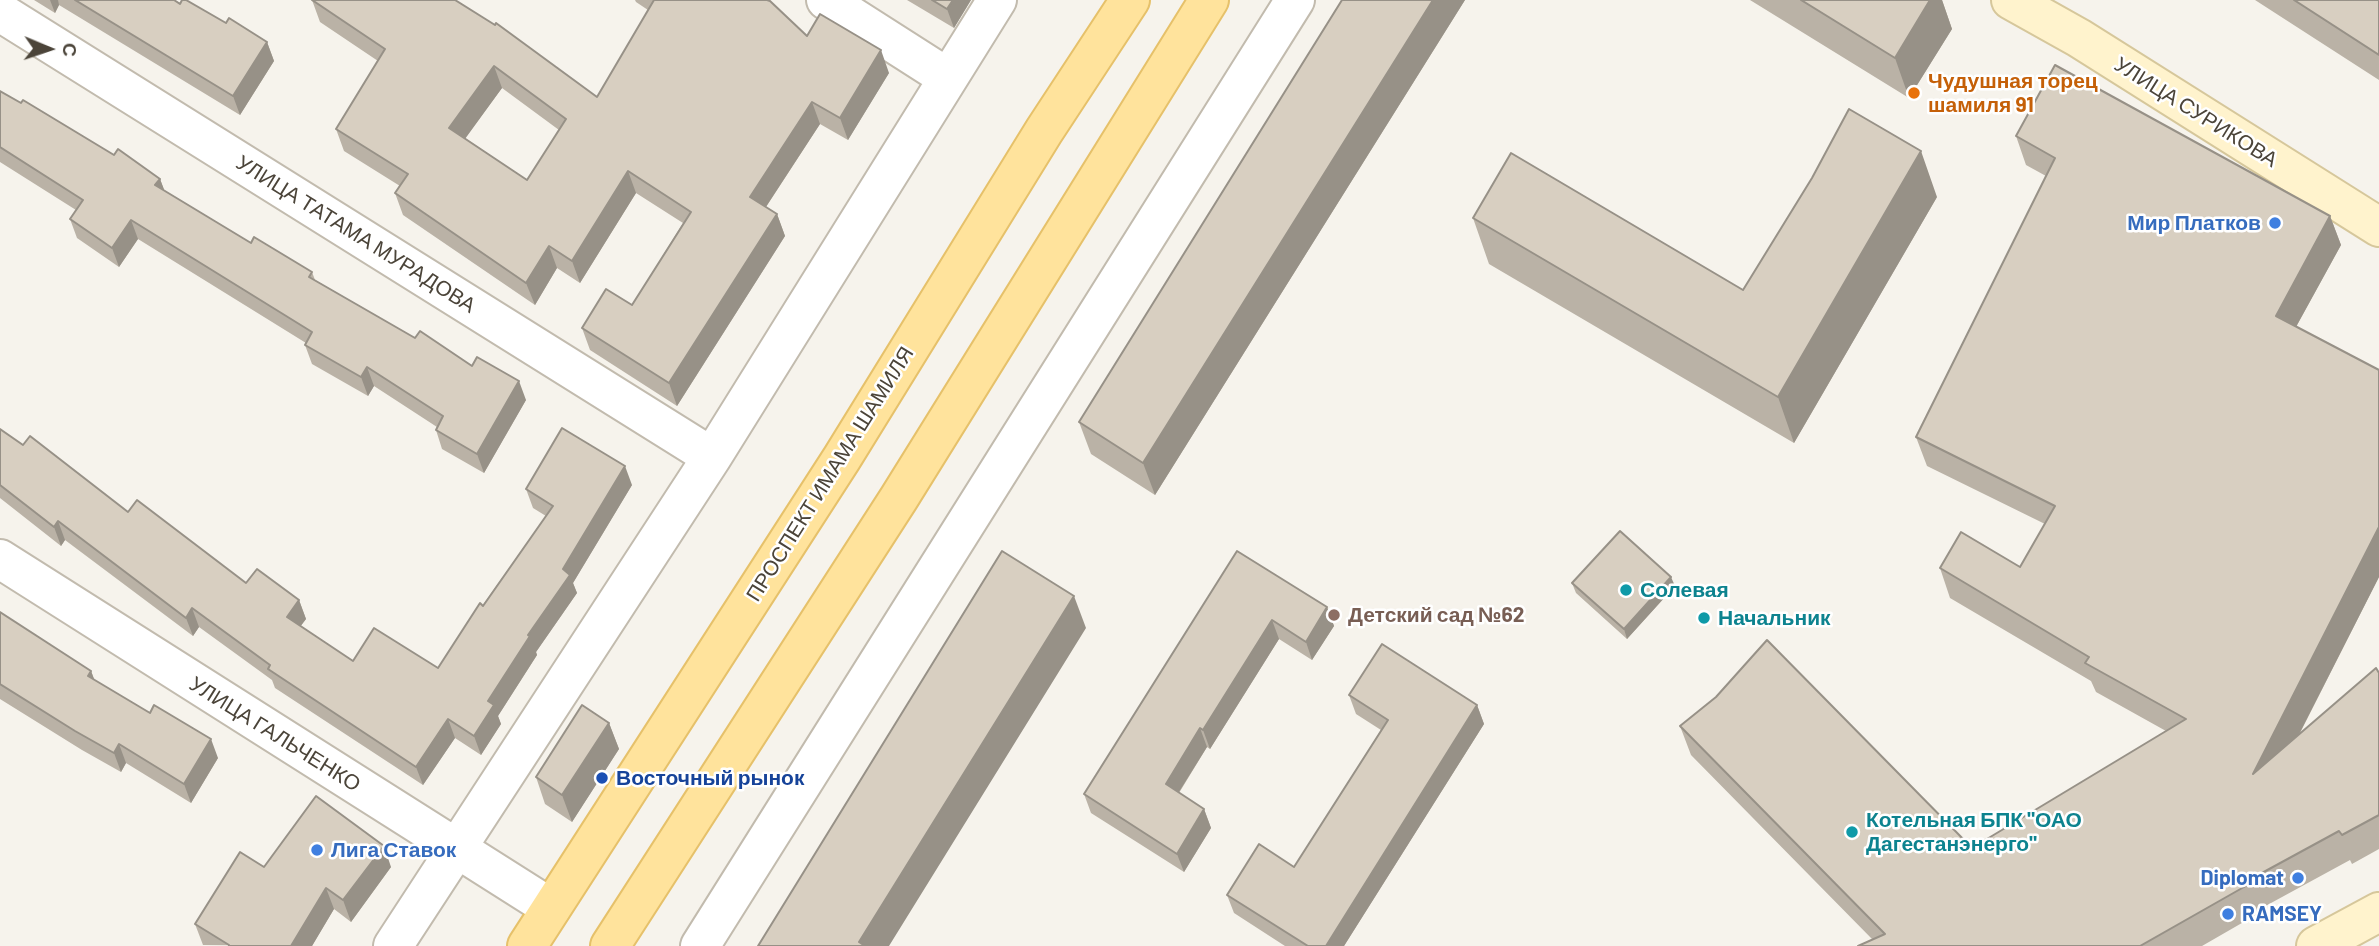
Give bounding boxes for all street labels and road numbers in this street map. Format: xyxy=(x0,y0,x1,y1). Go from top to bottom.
street label: УЛИЦА СУРИКОВА xyxy=(2110,52,2282,172)
street label: УЛИЦА ТАТАМА МУРАДОВА xyxy=(232,150,480,318)
street label: ПРОСПЕКТ ИМАМА ШАМИЛЯ xyxy=(741,342,919,606)
street label: УЛИЦА ГАЛЬЧЕНКО xyxy=(185,671,365,797)

